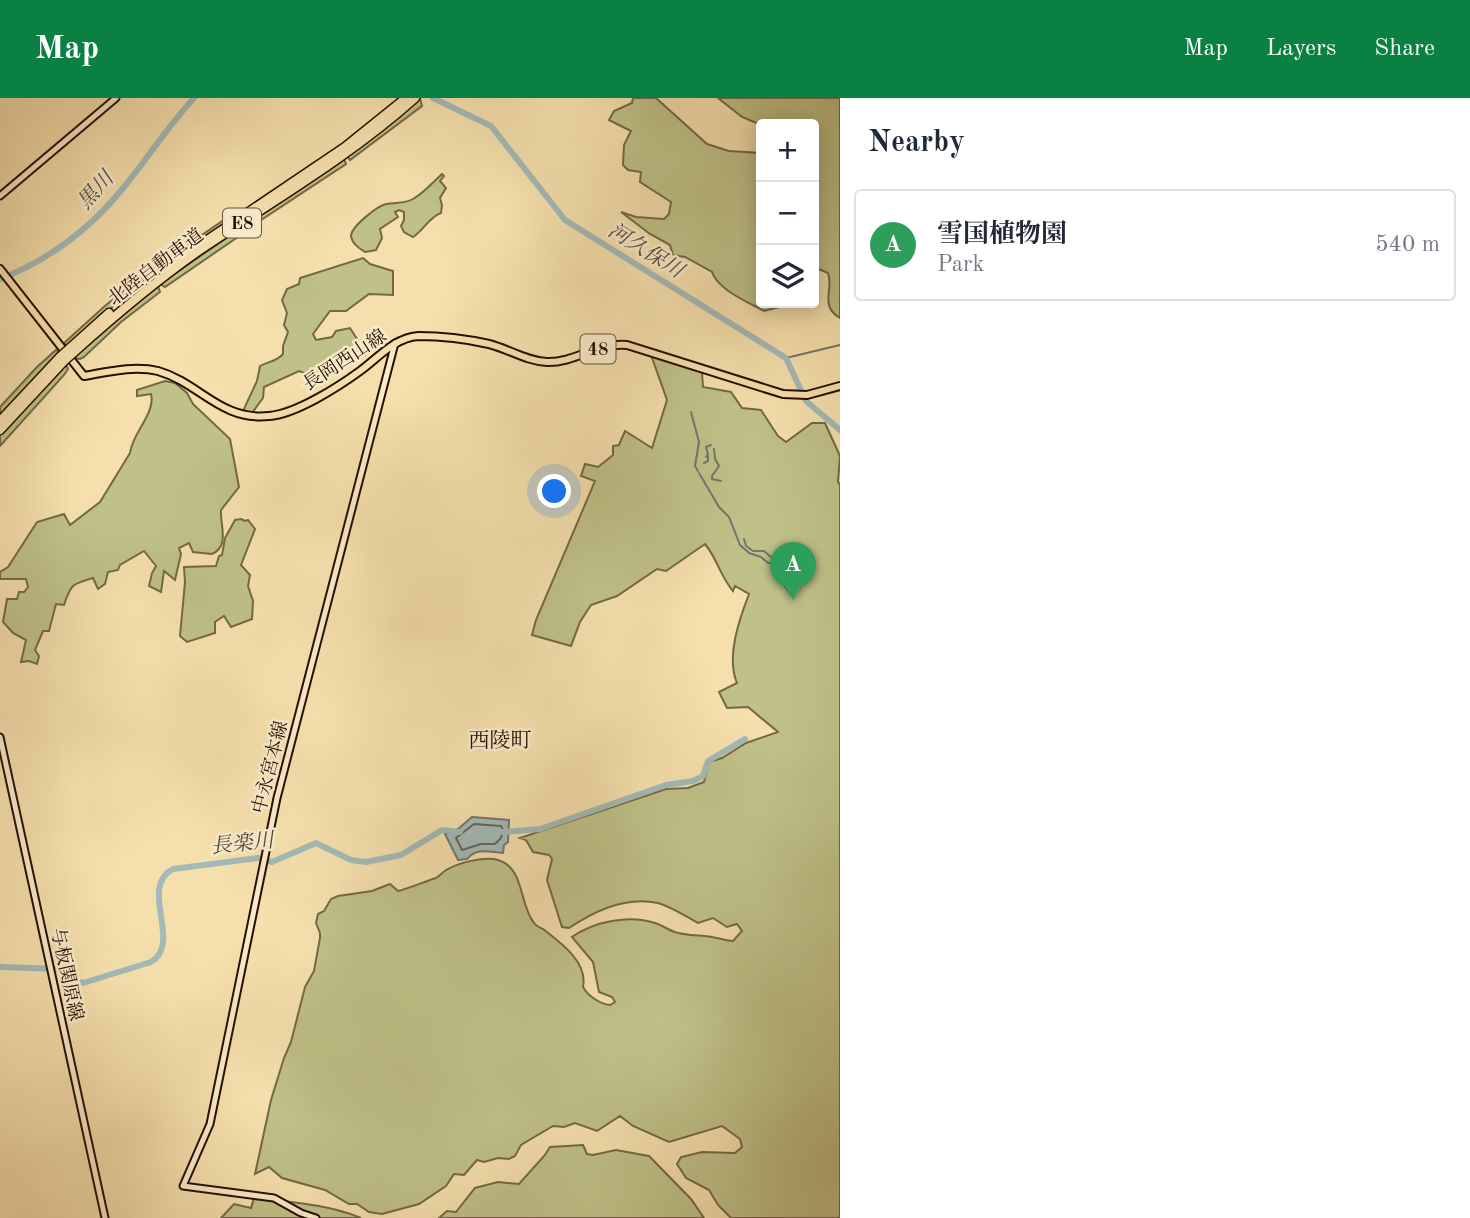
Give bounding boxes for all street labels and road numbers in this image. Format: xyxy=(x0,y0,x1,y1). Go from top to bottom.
road number: E8 xyxy=(223,208,261,238)
street label: 北陸自動車道 xyxy=(103,224,208,310)
street label: 長岡西山線 xyxy=(299,326,390,395)
road number: 48 xyxy=(580,334,616,363)
street label: 中永宮本線 xyxy=(248,718,292,816)
street label: 与板関原線 xyxy=(46,926,87,1023)

